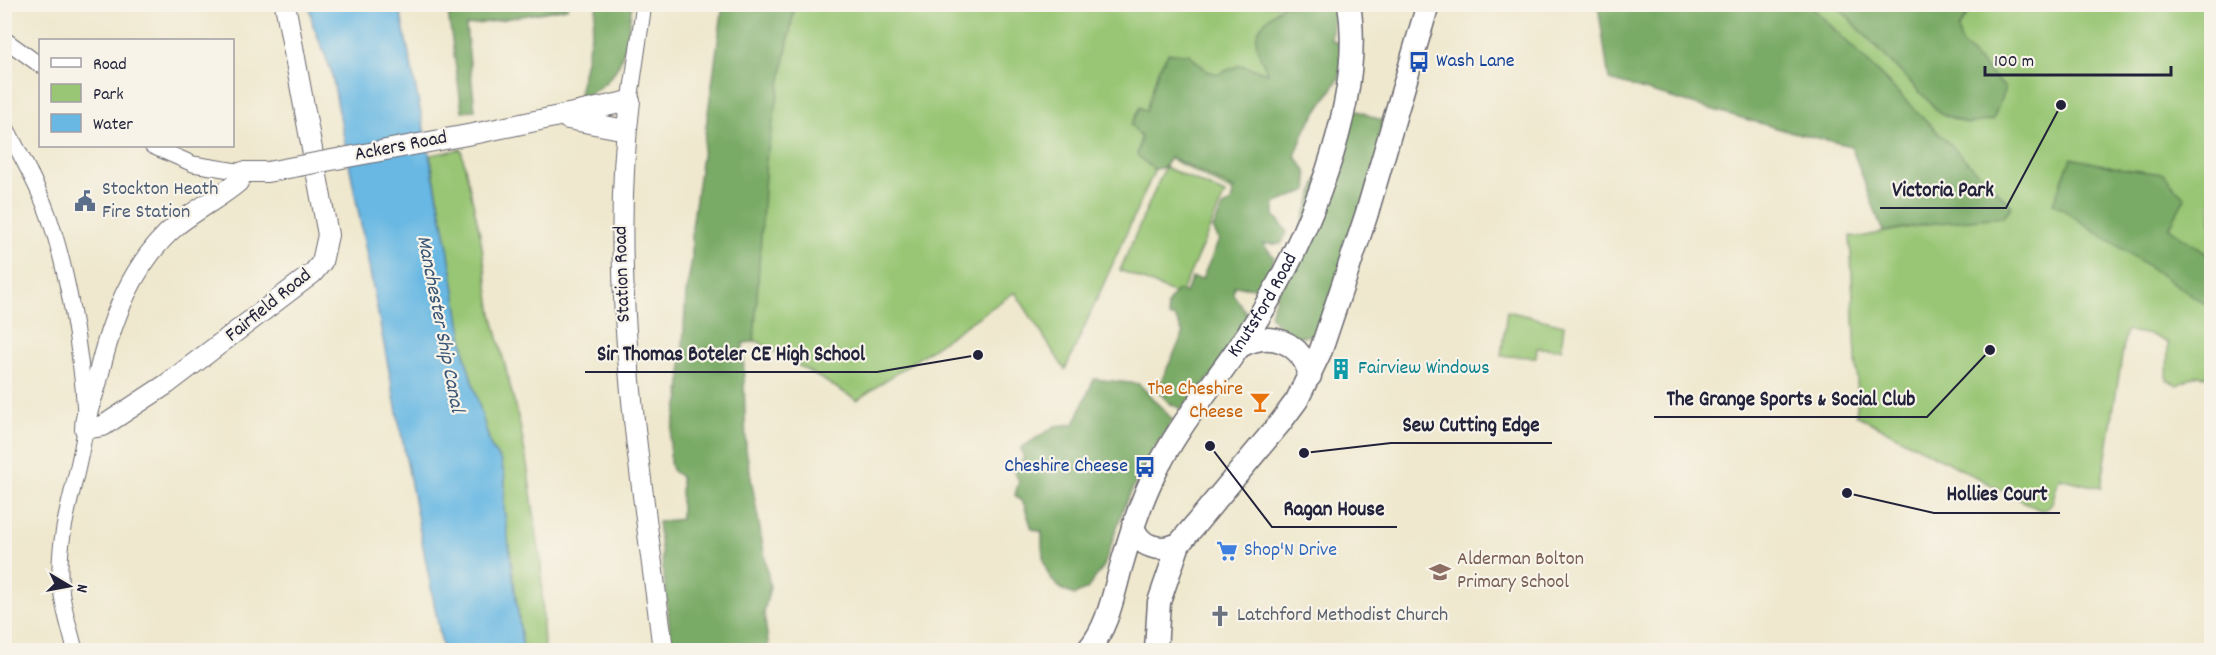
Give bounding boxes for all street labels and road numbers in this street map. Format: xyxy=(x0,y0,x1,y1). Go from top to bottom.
street label: Ackers Road xyxy=(352,124,450,170)
street label: Station Road xyxy=(607,225,639,323)
street label: Knutsford Road xyxy=(1221,249,1305,364)
street label: Fairfield Road xyxy=(220,263,318,349)

